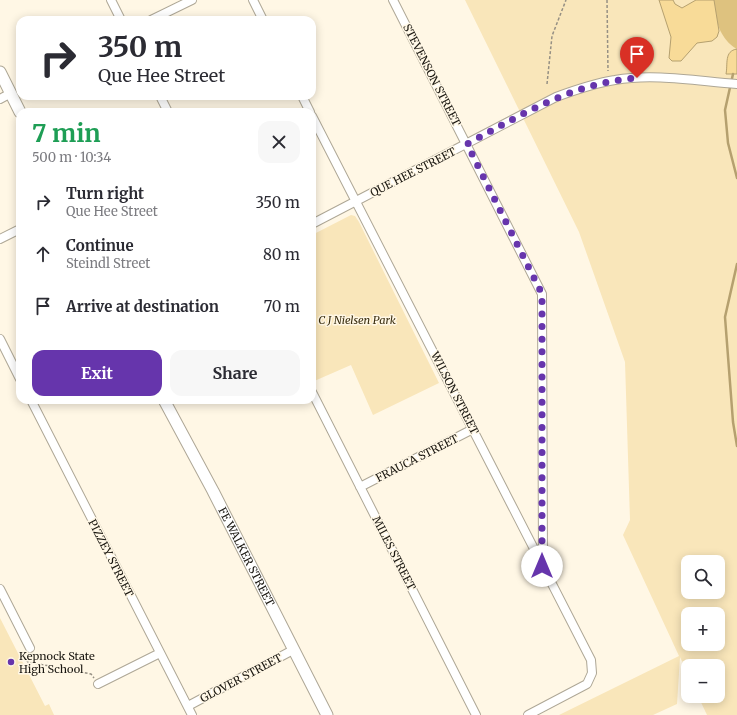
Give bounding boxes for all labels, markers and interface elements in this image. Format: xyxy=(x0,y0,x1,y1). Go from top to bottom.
street label: STEVENSON STREET xyxy=(400,22,464,129)
text: 350 m xyxy=(98,29,182,65)
icon: right xyxy=(32,32,84,84)
pin xyxy=(620,37,654,78)
icon: arrive xyxy=(626,43,648,65)
text: Que Hee Street xyxy=(98,64,225,87)
text: 7 min xyxy=(32,118,101,149)
button: close xyxy=(258,121,300,163)
street label: QUE HEE STREET xyxy=(368,144,459,200)
text: 500 m · 10:34 xyxy=(32,149,111,166)
text: Turn right xyxy=(66,184,144,203)
icon: right xyxy=(32,191,54,213)
text: 350 m xyxy=(256,193,300,212)
text: Que Hee Street xyxy=(66,203,158,220)
text: Continue xyxy=(66,236,134,255)
icon: ahead xyxy=(32,243,54,265)
text: 80 m xyxy=(263,245,300,264)
text: Steindl Street xyxy=(66,255,150,272)
icon: arrive xyxy=(32,295,54,317)
text: Arrive at destination xyxy=(66,297,219,316)
text: 70 m xyxy=(264,297,300,316)
park label: C J Nielsen Park xyxy=(318,313,396,327)
street label: WILSON STREET xyxy=(428,348,482,437)
button: Exit xyxy=(32,350,162,396)
button: Share xyxy=(170,350,300,396)
street label: FRAUCA STREET xyxy=(373,431,461,485)
street label: FE WALKER STREET xyxy=(215,505,278,609)
street label: MILES STREET xyxy=(369,514,419,593)
street label: PIZZEY STREET xyxy=(85,517,137,599)
position arrow xyxy=(521,545,563,587)
map controls xyxy=(681,555,725,703)
button: search xyxy=(681,555,725,599)
button: + xyxy=(681,607,725,651)
place label: Kepnock State High School xyxy=(19,649,95,676)
street label: GLOVER STREET xyxy=(198,650,285,705)
marker: Kepnock State High School xyxy=(6,657,16,667)
button: − xyxy=(681,659,725,703)

